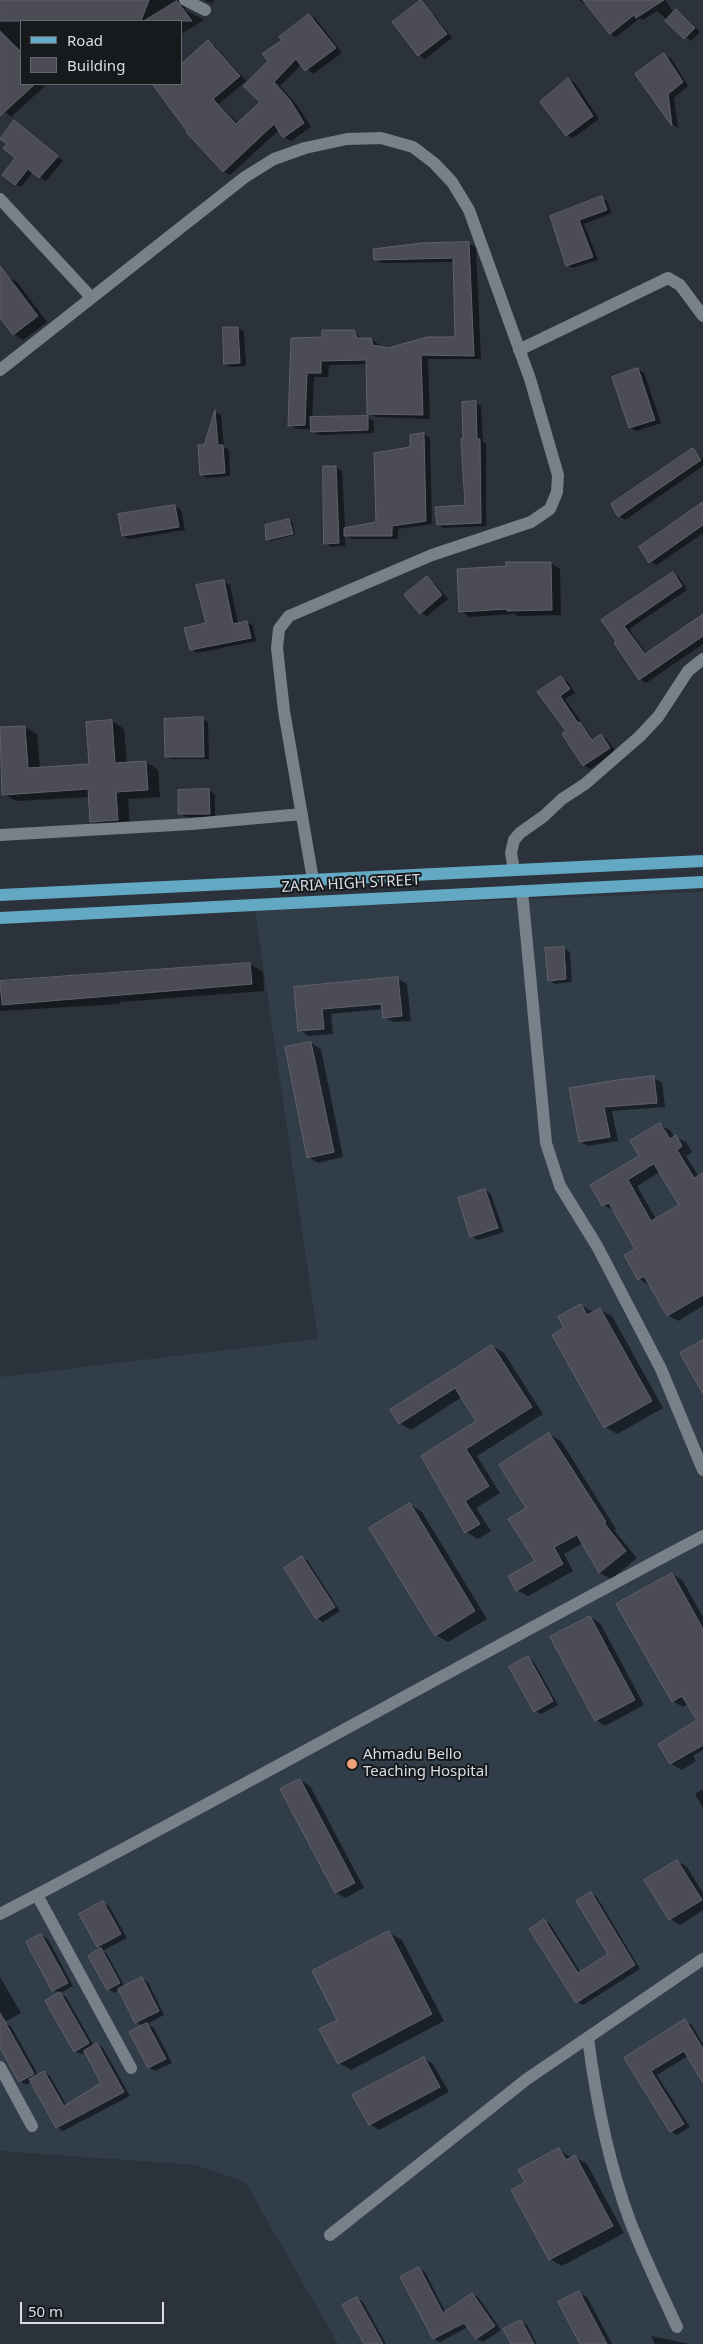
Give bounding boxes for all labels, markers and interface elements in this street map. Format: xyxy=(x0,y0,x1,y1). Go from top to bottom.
legend xyxy=(20,20,182,85)
text: Road xyxy=(67,30,103,50)
text: Building xyxy=(67,55,125,75)
street label: ZARIA HIGH STREET xyxy=(281,871,421,897)
place label: Ahmadu Bello Teaching Hospital xyxy=(363,1746,488,1781)
marker: Ahmadu Bello Teaching Hospital xyxy=(345,1757,359,1771)
scale bar xyxy=(22,2292,166,2324)
text: 50 m xyxy=(28,2301,63,2321)

